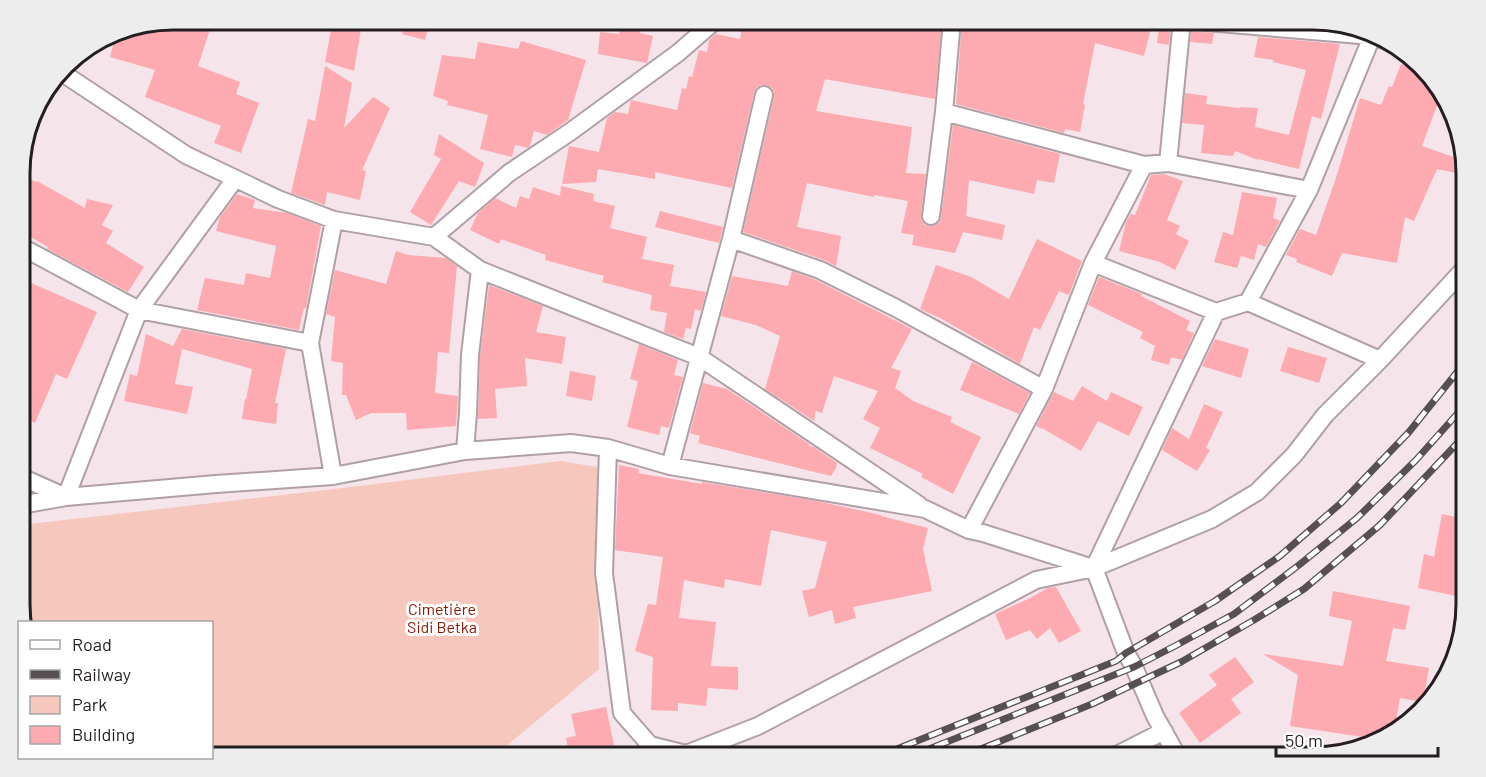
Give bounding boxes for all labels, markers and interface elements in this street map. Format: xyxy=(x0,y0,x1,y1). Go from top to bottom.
park label: Cimetière Sidi Betka xyxy=(407,599,477,636)
legend xyxy=(18,621,213,759)
text: Road xyxy=(72,633,112,655)
text: Railway xyxy=(72,663,131,685)
text: Park xyxy=(72,693,107,715)
scale bar xyxy=(1276,720,1438,758)
text: Building xyxy=(72,723,135,745)
text: 50 m xyxy=(1285,729,1323,751)

